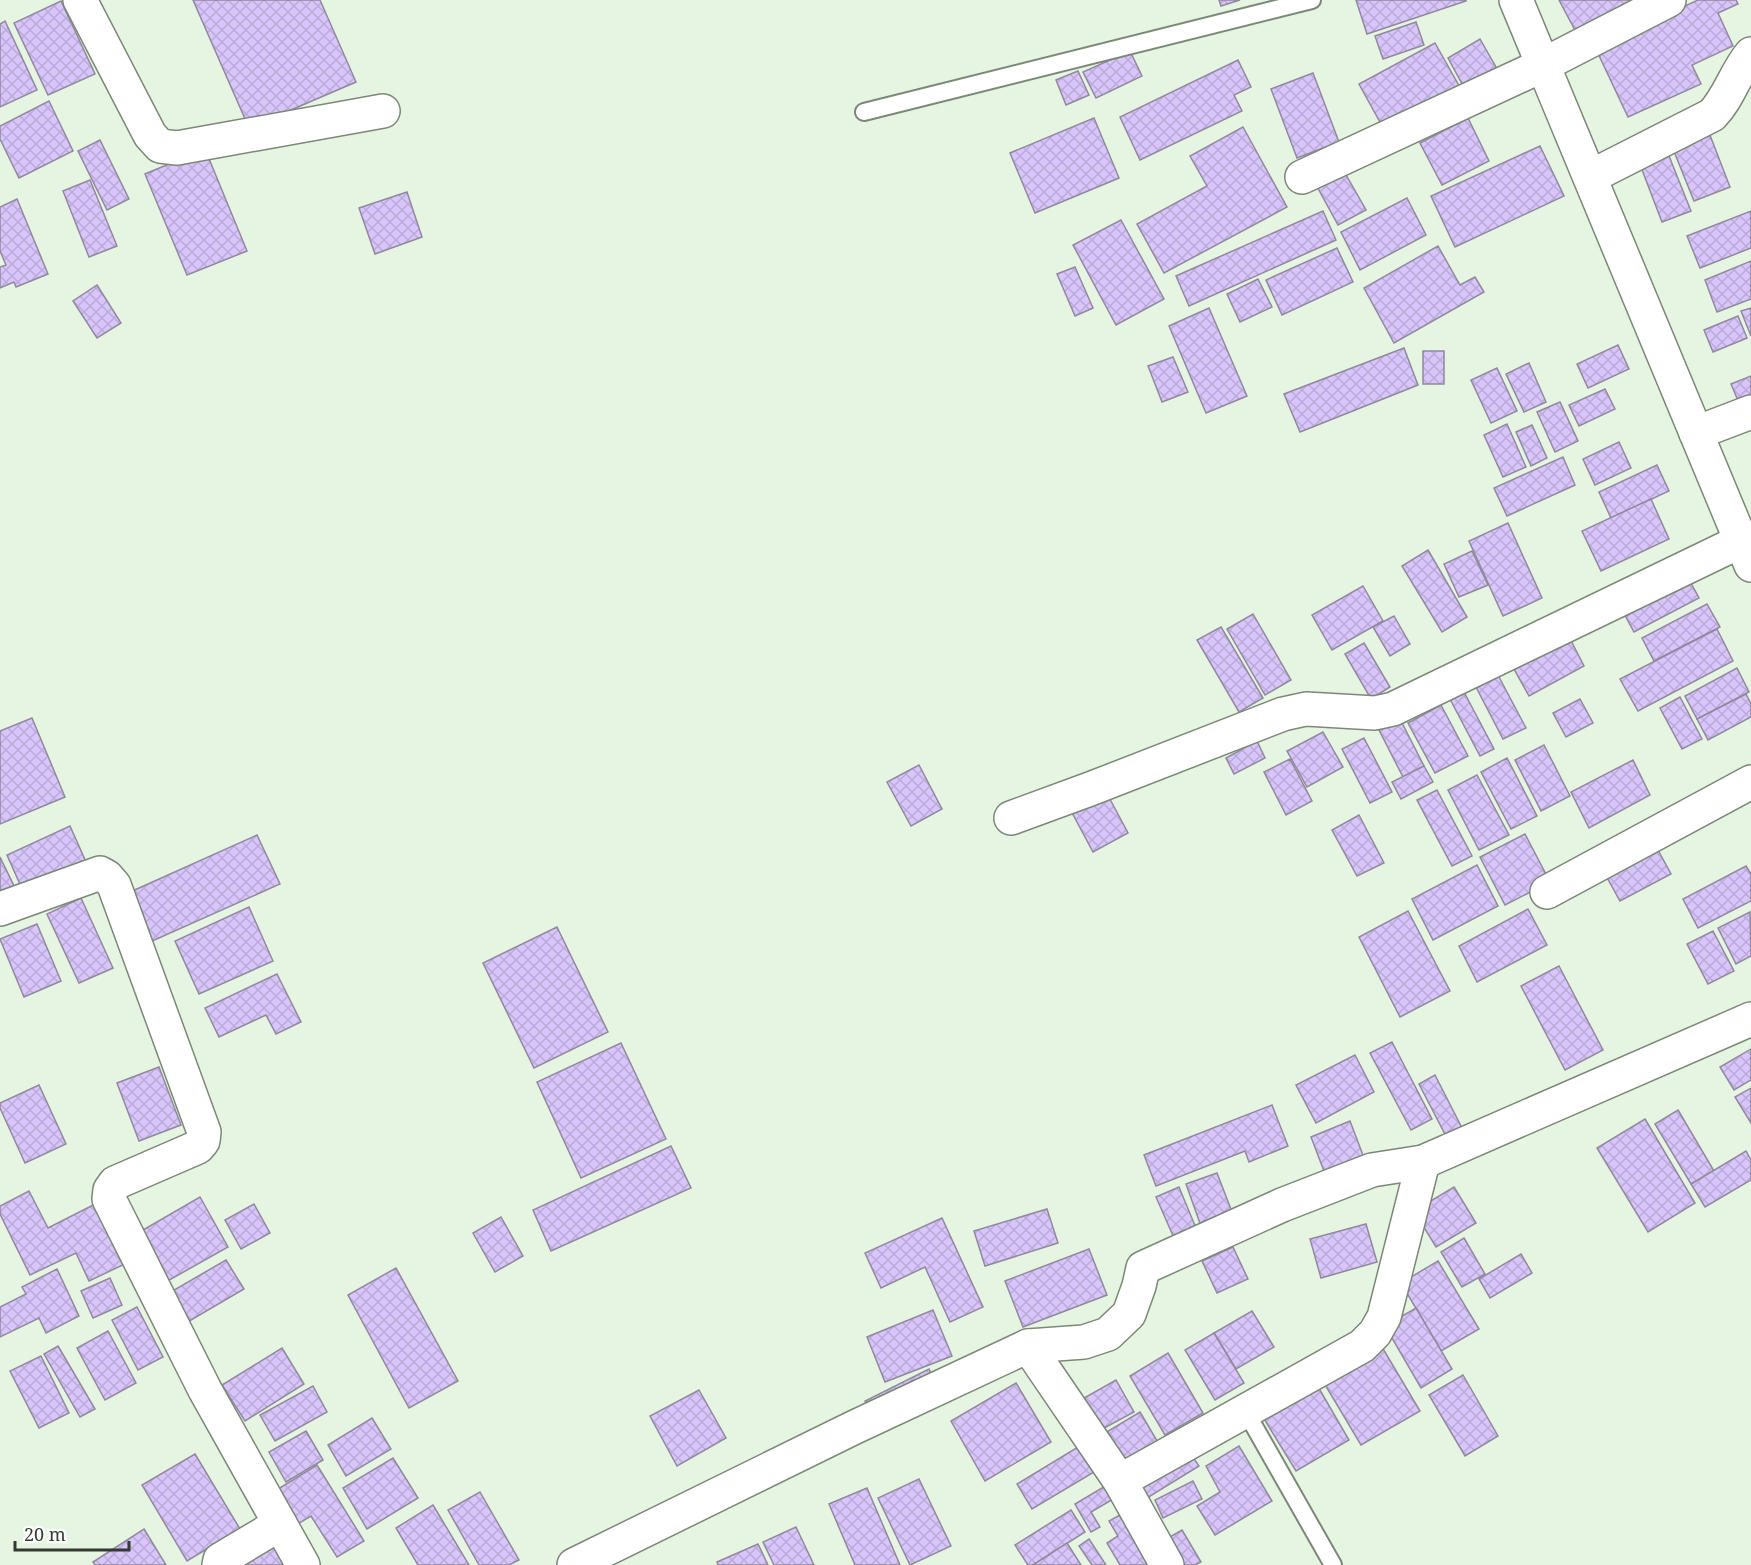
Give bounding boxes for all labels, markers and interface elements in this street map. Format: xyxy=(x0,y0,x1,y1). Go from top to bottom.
scale bar xyxy=(15,1514,129,1552)
text: 20 m xyxy=(24,1522,66,1546)

